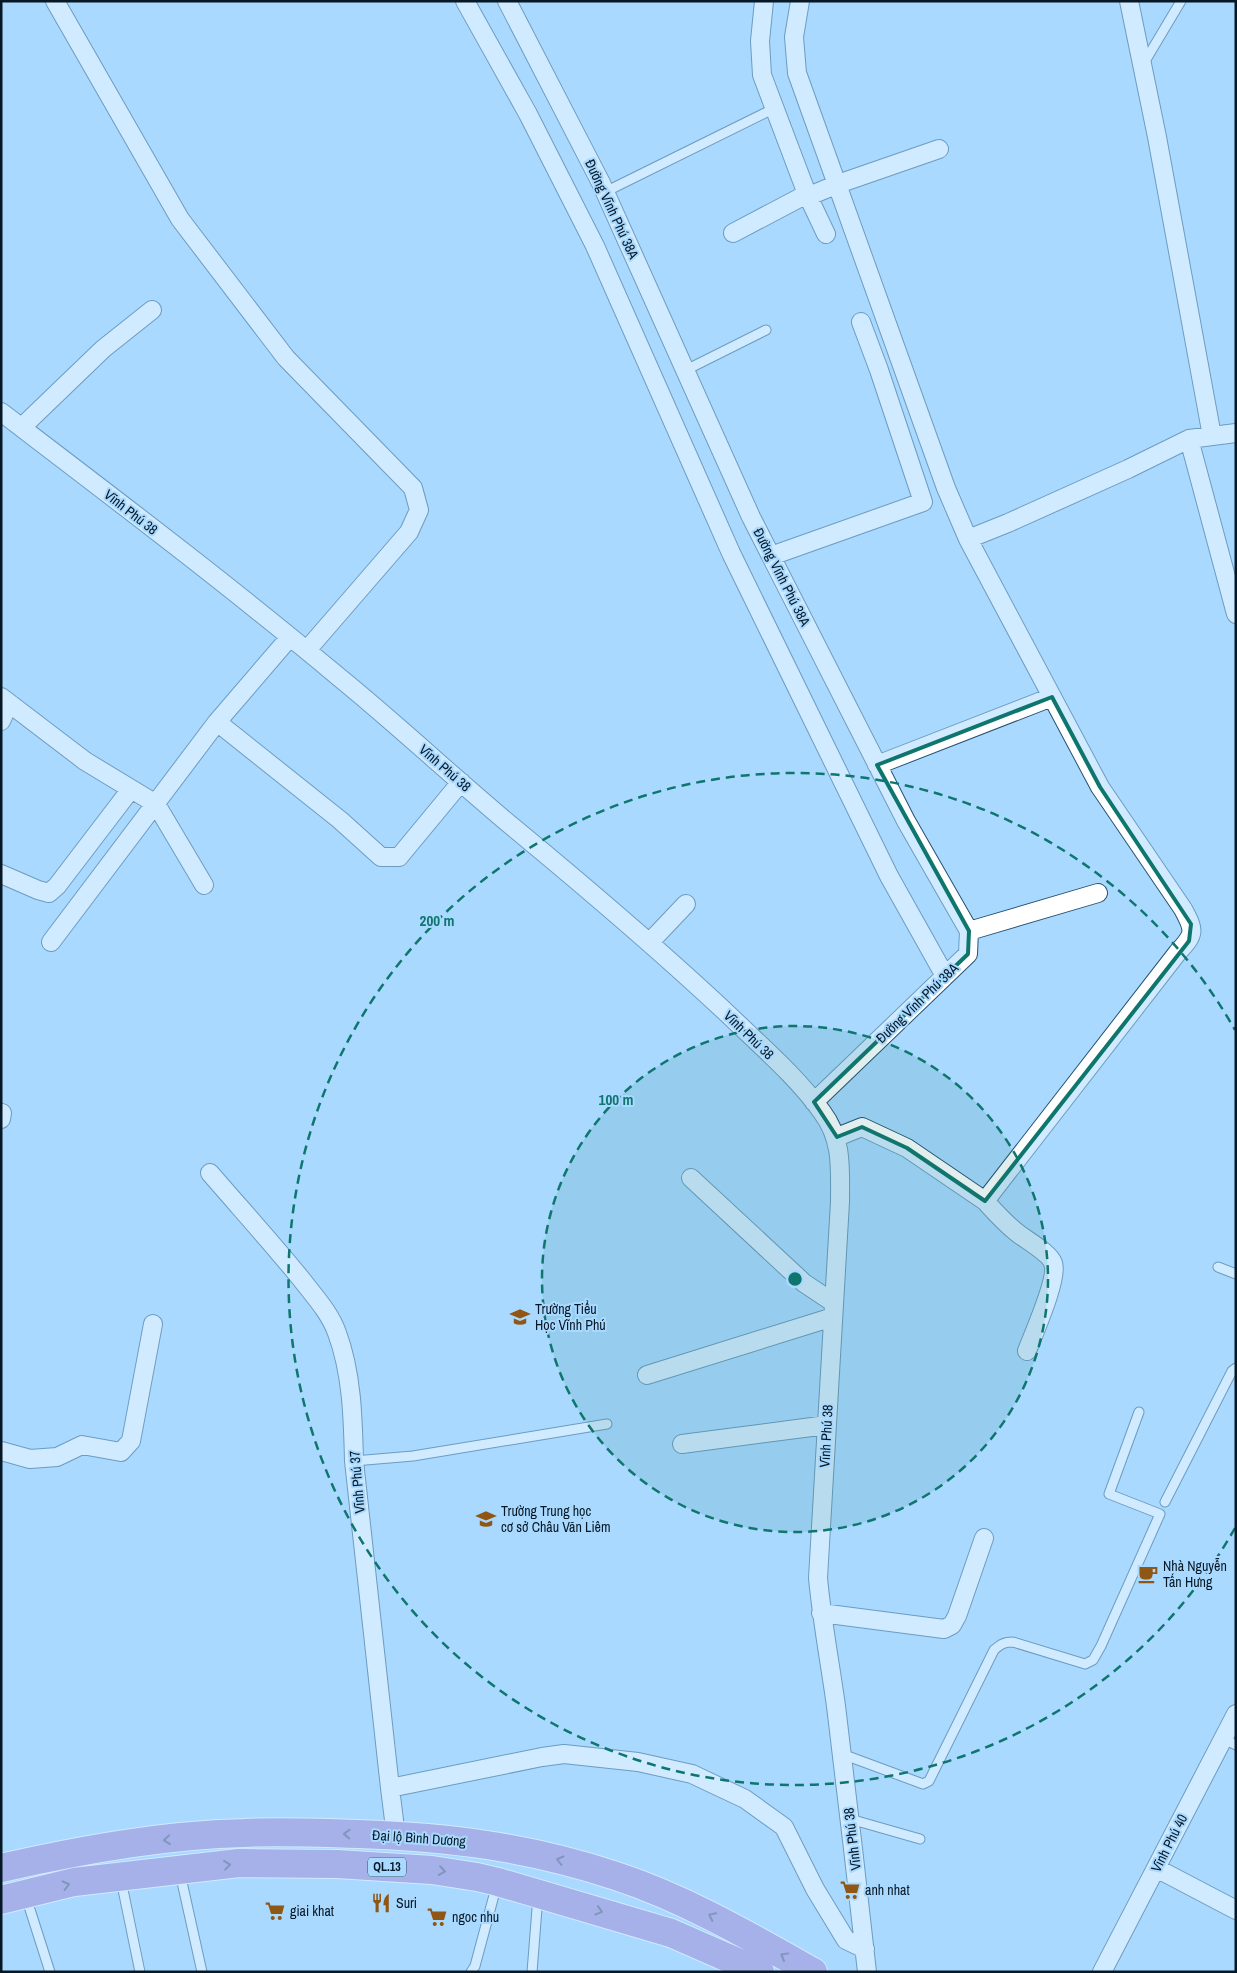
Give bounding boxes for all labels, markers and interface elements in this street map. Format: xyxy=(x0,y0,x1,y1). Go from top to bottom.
street label: Đường Vĩnh Phú 38A xyxy=(581,156,643,262)
street label: Vĩnh Phú 38 xyxy=(101,486,161,538)
street label: Đường Vĩnh Phú 38A xyxy=(750,525,815,629)
street label: Vĩnh Phú 38 xyxy=(415,741,475,795)
text: 200 m xyxy=(420,910,454,931)
street label: Đường Vĩnh Phú 38A xyxy=(872,959,962,1047)
street label: Vĩnh Phú 38 xyxy=(720,1007,778,1063)
text: 100 m xyxy=(599,1089,633,1110)
centre of rings xyxy=(786,1270,804,1288)
place label: Trường Tiểu Học Vĩnh Phú xyxy=(535,1300,606,1334)
school or university icon: Trường Tiểu Học Vĩnh Phú xyxy=(509,1306,531,1328)
street label: Vĩnh Phú 38 xyxy=(815,1404,837,1468)
street label: Vĩnh Phú 37 xyxy=(345,1450,369,1514)
place label: Trường Trung học cơ sở Châu Văn Liêm xyxy=(501,1502,611,1536)
school or university icon: Trường Trung học cơ sở Châu Văn Liêm xyxy=(475,1508,497,1530)
place label: Nhà Nguyễn Tấn Hưng xyxy=(1163,1557,1227,1591)
cafe icon: Nhà Nguyễn Tấn Hưng xyxy=(1137,1563,1159,1585)
street label: Vĩnh Phú 38 xyxy=(839,1807,865,1871)
street label: Vĩnh Phú 40 xyxy=(1147,1811,1191,1875)
street label: Đại lộ Bình Dương xyxy=(372,1826,467,1850)
one-way arrow xyxy=(343,1829,350,1839)
one-way arrow xyxy=(163,1834,171,1845)
one-way arrow xyxy=(555,1855,564,1866)
road number: QL.13 xyxy=(368,1858,406,1876)
one-way arrow xyxy=(223,1860,231,1871)
one-way arrow xyxy=(438,1865,446,1876)
supermarket icon: anh nhat xyxy=(839,1879,861,1901)
one-way arrow xyxy=(61,1880,70,1891)
place label: anh nhat xyxy=(865,1881,910,1899)
restaurant icon: Suri xyxy=(370,1892,392,1914)
place label: Suri xyxy=(396,1894,417,1912)
supermarket icon: giai khat xyxy=(264,1900,286,1922)
place label: giai khat xyxy=(290,1902,334,1920)
supermarket icon: ngoc nhu xyxy=(426,1906,448,1928)
one-way arrow xyxy=(594,1906,602,1916)
place label: ngoc nhu xyxy=(452,1908,499,1926)
one-way arrow xyxy=(708,1912,717,1923)
one-way arrow xyxy=(780,1952,789,1962)

